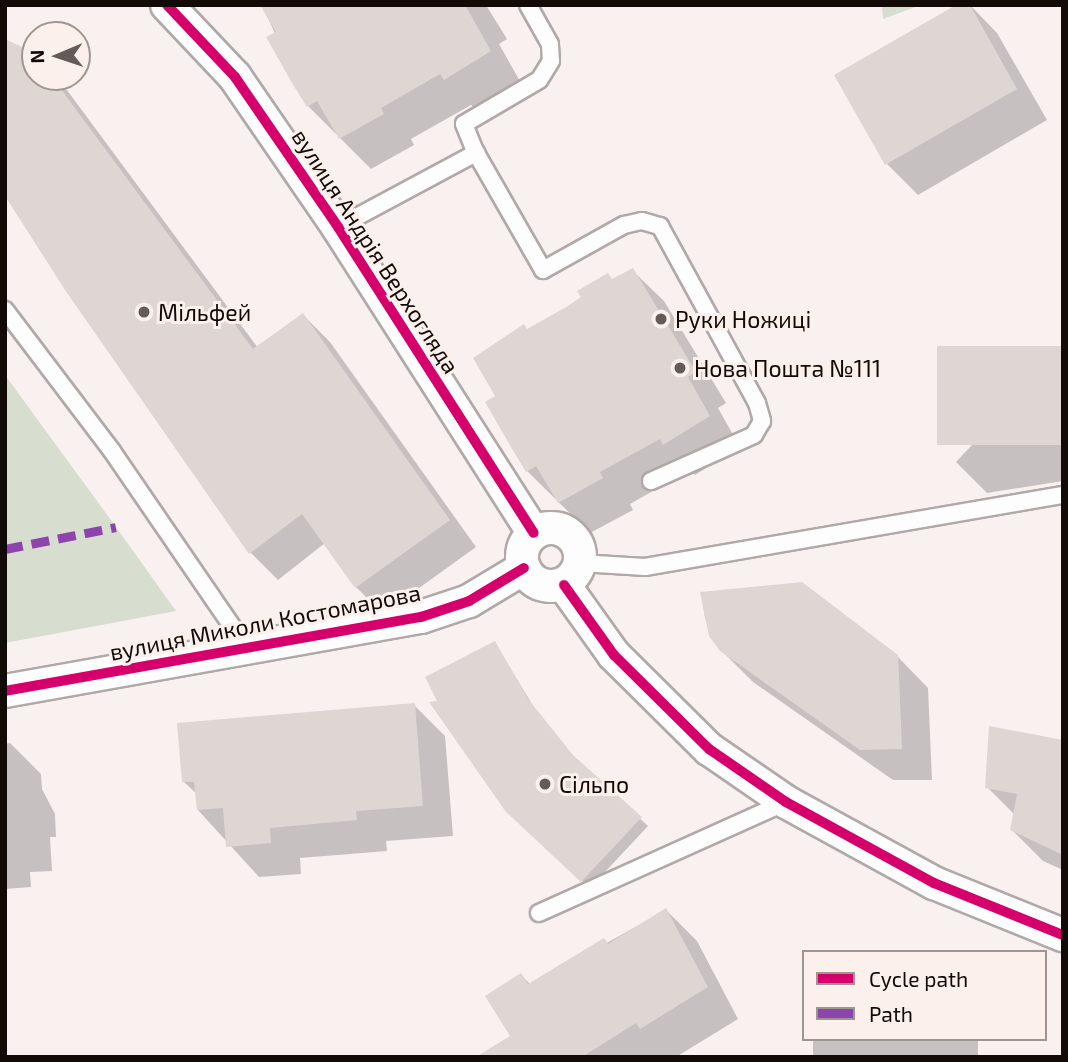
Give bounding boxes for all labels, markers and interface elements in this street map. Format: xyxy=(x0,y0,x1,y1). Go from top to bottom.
north arrow xyxy=(21,21,91,91)
text: N xyxy=(25,49,48,64)
street label: вулиця Андрія Верхогляда xyxy=(287,124,465,378)
place label: Мільфей xyxy=(158,298,251,326)
marker: Мільфей xyxy=(136,304,152,320)
place label: Руки Ножиці xyxy=(675,305,811,333)
marker: Руки Ножиці xyxy=(653,311,669,327)
place label: Нова Пошта №111 xyxy=(694,354,881,382)
marker: Нова Пошта №111 xyxy=(672,360,688,376)
street label: вулиця Миколи Костомарова xyxy=(107,578,423,666)
place label: Сільпо xyxy=(559,770,629,798)
marker: Сільпо xyxy=(537,776,553,792)
legend xyxy=(802,950,1047,1041)
text: Cycle path xyxy=(869,966,968,991)
text: Path xyxy=(869,1001,913,1026)

